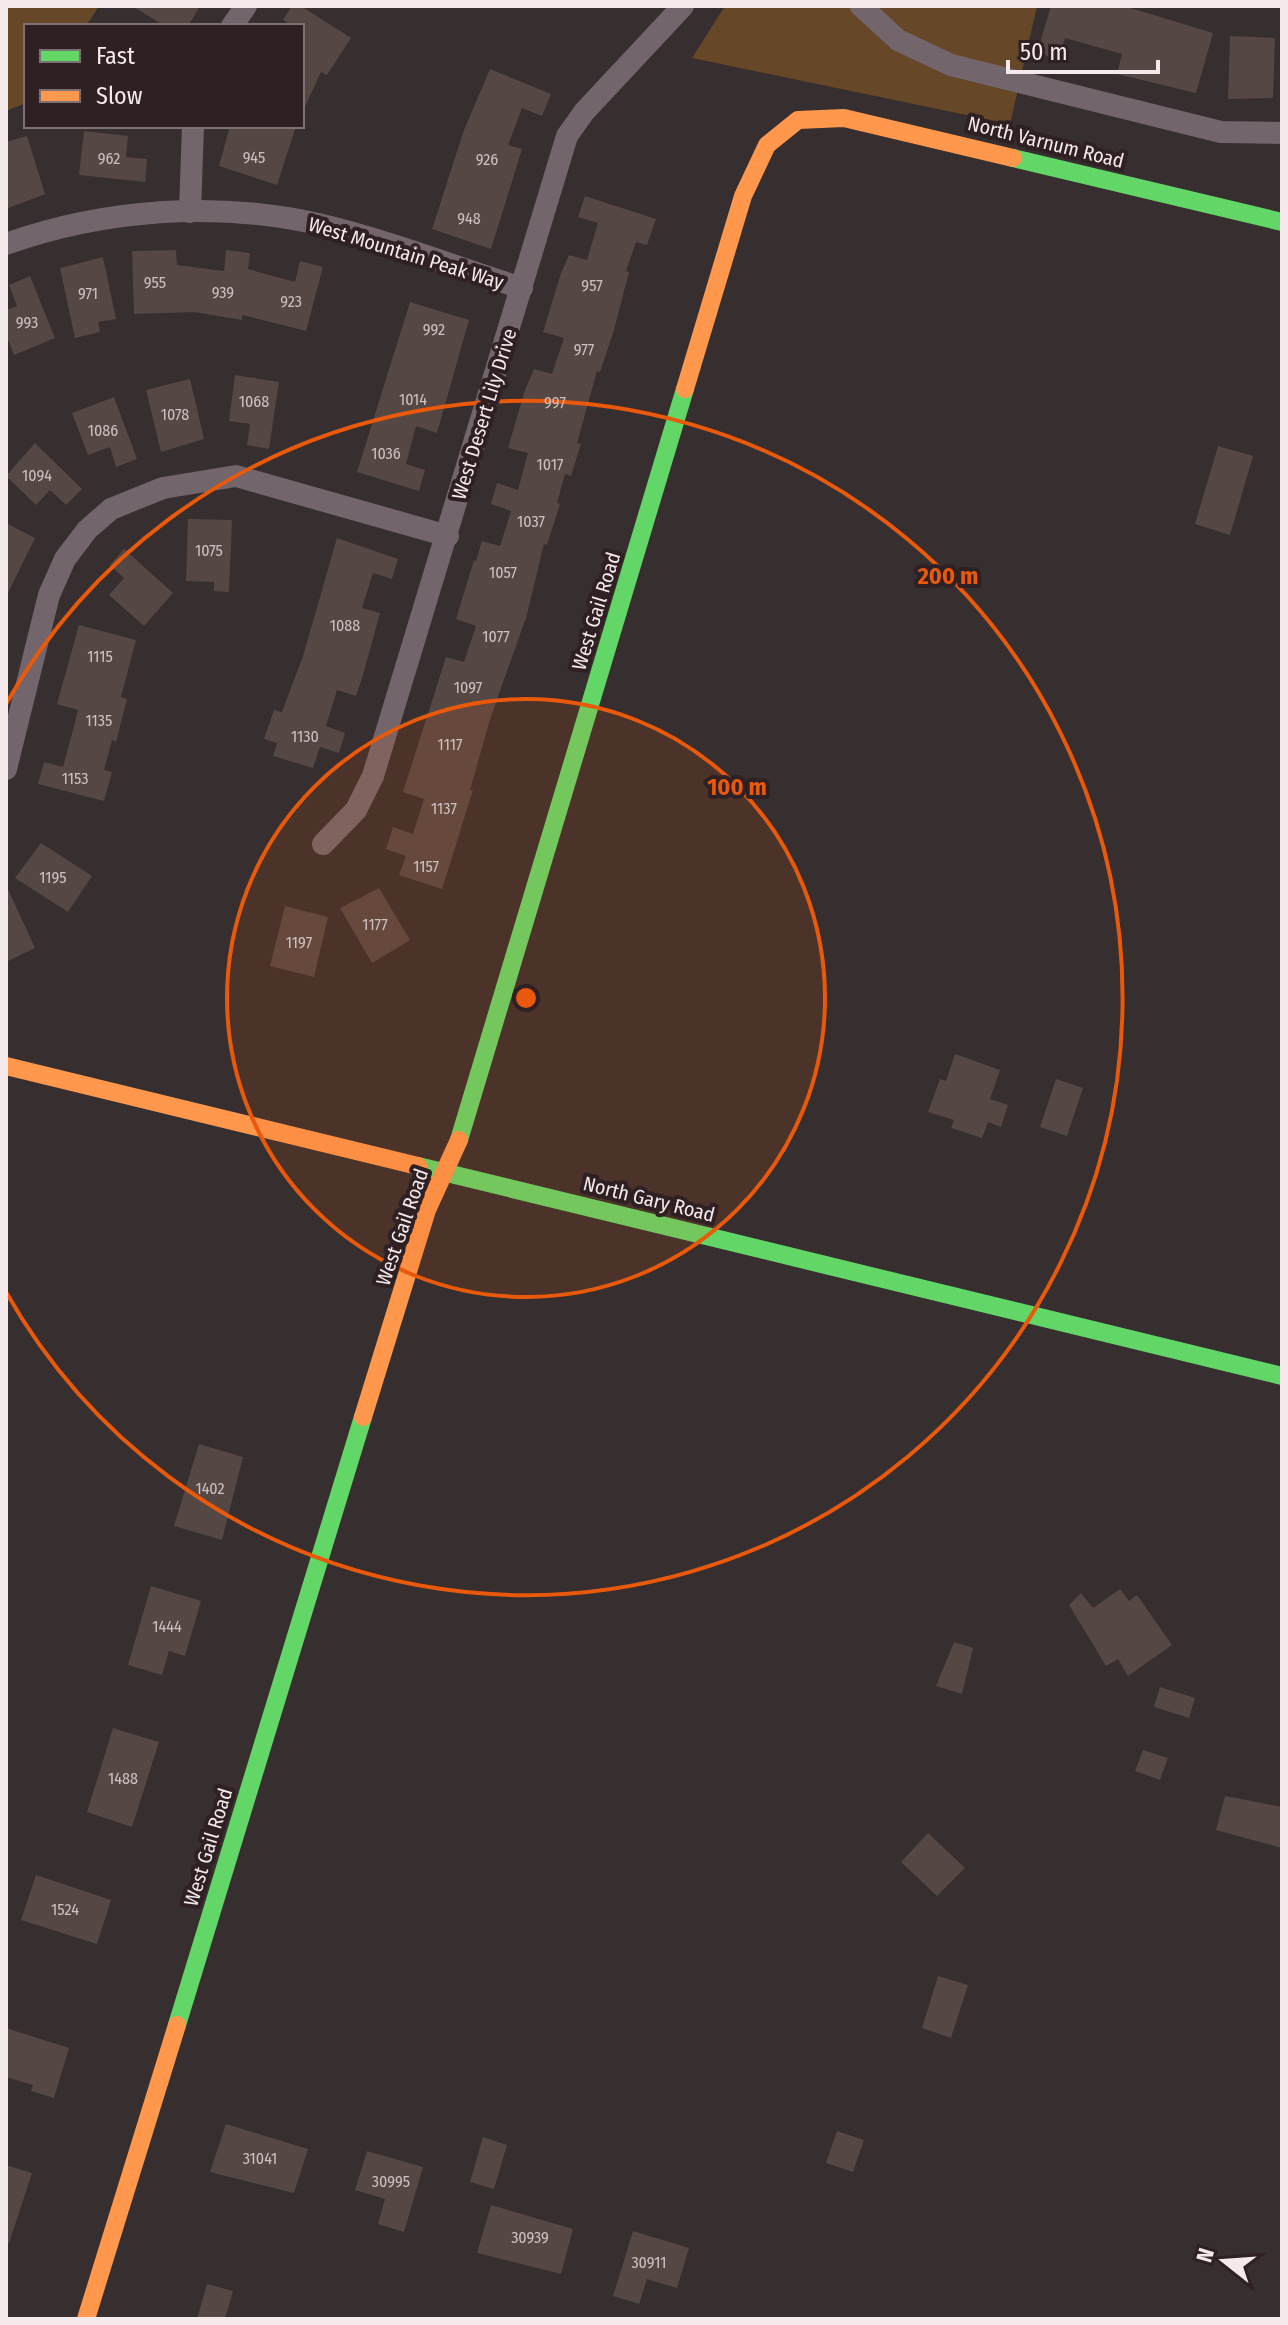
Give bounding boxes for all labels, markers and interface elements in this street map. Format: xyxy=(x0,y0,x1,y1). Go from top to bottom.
legend xyxy=(24,24,304,128)
scale bar xyxy=(1008,24,1158,74)
text: 50 m xyxy=(1020,38,1068,66)
text: Fast xyxy=(96,42,135,70)
text: Slow xyxy=(96,82,143,110)
street label: North Varnum Road xyxy=(965,111,1127,173)
house number: 945 xyxy=(243,148,265,167)
house number: 962 xyxy=(98,149,120,168)
house number: 926 xyxy=(476,150,498,169)
house number: 948 xyxy=(457,209,481,228)
street label: West Mountain Peak Way xyxy=(306,212,507,294)
house number: 955 xyxy=(144,273,166,292)
house number: 957 xyxy=(581,276,603,295)
house number: 939 xyxy=(212,283,234,302)
house number: 971 xyxy=(78,284,98,303)
house number: 923 xyxy=(280,292,302,311)
house number: 993 xyxy=(16,313,38,332)
house number: 992 xyxy=(423,320,445,339)
street label: West Desert Lily Drive xyxy=(447,326,521,502)
house number: 977 xyxy=(574,340,595,359)
house number: 1014 xyxy=(399,390,427,409)
house number: 1068 xyxy=(239,392,269,411)
house number: 997 xyxy=(544,393,566,412)
house number: 1078 xyxy=(161,405,189,424)
house number: 1086 xyxy=(88,421,118,440)
house number: 1036 xyxy=(371,444,401,463)
house number: 1017 xyxy=(537,455,564,474)
house number: 1094 xyxy=(22,466,52,485)
house number: 1037 xyxy=(517,512,546,531)
house number: 1075 xyxy=(195,541,223,560)
street label: West Gail Road xyxy=(567,549,625,673)
text: 200 m xyxy=(917,562,978,590)
house number: 1057 xyxy=(489,563,518,582)
house number: 1088 xyxy=(330,616,360,635)
house number: 1077 xyxy=(482,627,510,646)
house number: 1115 xyxy=(87,647,113,666)
house number: 1097 xyxy=(454,678,483,697)
house number: 1135 xyxy=(86,711,112,730)
house number: 1130 xyxy=(291,727,319,746)
house number: 1117 xyxy=(438,735,463,754)
house number: 1153 xyxy=(62,769,88,788)
text: 100 m xyxy=(707,773,767,801)
house number: 1137 xyxy=(431,799,457,818)
house number: 1157 xyxy=(413,857,439,876)
house number: 1195 xyxy=(39,868,67,887)
house number: 1177 xyxy=(362,915,388,934)
house number: 1197 xyxy=(286,933,313,952)
centre of rings xyxy=(512,984,540,1012)
street label: West Gail Road xyxy=(371,1165,433,1289)
street label: North Gary Road xyxy=(581,1171,717,1227)
house number: 1402 xyxy=(195,1479,225,1498)
house number: 1444 xyxy=(152,1617,182,1636)
house number: 1488 xyxy=(108,1769,138,1788)
street label: West Gail Road xyxy=(179,1785,237,1909)
house number: 1524 xyxy=(51,1900,79,1919)
house number: 31041 xyxy=(243,2149,277,2168)
house number: 30995 xyxy=(372,2172,410,2191)
north arrow xyxy=(1184,2221,1264,2301)
house number: 30939 xyxy=(511,2228,549,2247)
text: N xyxy=(1191,2245,1220,2266)
house number: 30911 xyxy=(631,2253,667,2272)

